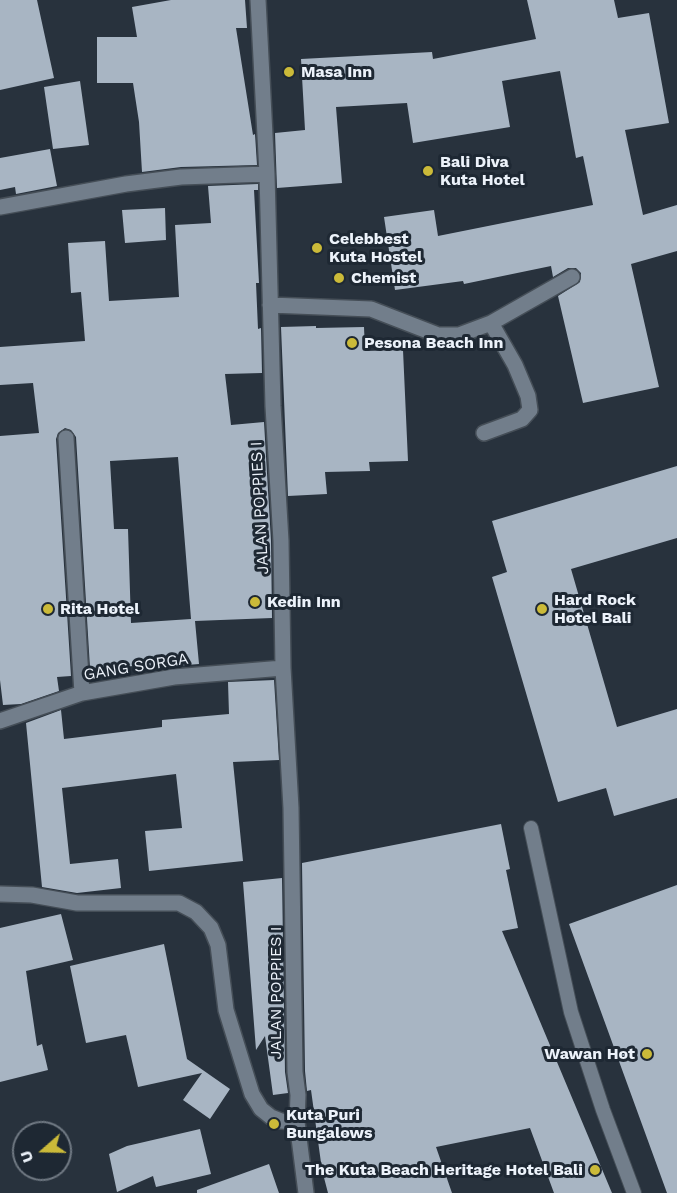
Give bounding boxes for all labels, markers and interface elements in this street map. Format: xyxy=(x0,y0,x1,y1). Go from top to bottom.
place label: Masa Inn xyxy=(301,62,372,82)
marker: Masa Inn xyxy=(282,65,296,79)
place label: Bali Diva Kuta Hotel xyxy=(440,152,525,190)
marker: Bali Diva Kuta Hotel xyxy=(421,164,435,178)
place label: Celebbest Kuta Hostel xyxy=(329,229,422,267)
marker: Celebbest Kuta Hostel xyxy=(310,241,324,255)
place label: Chemist xyxy=(351,268,416,288)
marker: Chemist xyxy=(332,271,346,285)
place label: Pesona Beach Inn xyxy=(364,333,503,353)
marker: Pesona Beach Inn xyxy=(345,336,359,350)
street label: JALAN POPPIES I xyxy=(247,441,273,575)
place label: Hard Rock Hotel Bali xyxy=(554,590,636,628)
place label: Kedin Inn xyxy=(267,592,341,612)
marker: Kedin Inn xyxy=(248,595,262,609)
place label: Rita Hotel xyxy=(60,599,139,619)
marker: Rita Hotel xyxy=(41,602,55,616)
marker: Hard Rock Hotel Bali xyxy=(535,602,549,616)
street label: GANG SORGA xyxy=(82,649,190,685)
street label: JALAN POPPIES I xyxy=(266,926,286,1060)
place label: Wawan Hot xyxy=(544,1044,635,1064)
marker: Wawan Hot xyxy=(640,1047,654,1061)
place label: Kuta Puri Bungalows xyxy=(286,1105,372,1143)
marker: Kuta Puri Bungalows xyxy=(267,1117,281,1131)
north arrow xyxy=(12,1121,72,1181)
text: U xyxy=(16,1148,37,1165)
place label: The Kuta Beach Heritage Hotel Bali xyxy=(305,1160,583,1180)
marker: The Kuta Beach Heritage Hotel Bali xyxy=(588,1163,602,1177)

